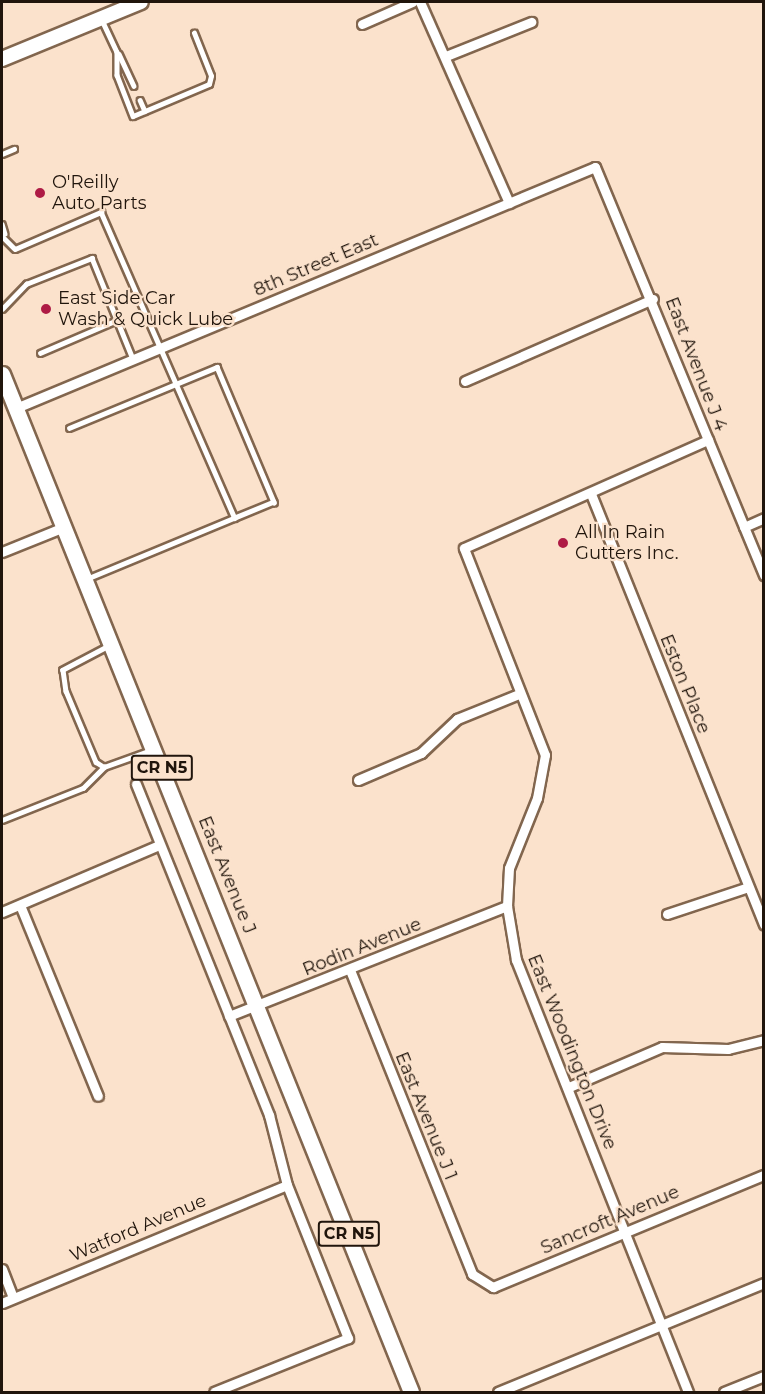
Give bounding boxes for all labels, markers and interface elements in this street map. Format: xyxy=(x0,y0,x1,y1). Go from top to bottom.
place label: O'Reilly Auto Parts xyxy=(52,172,147,214)
marker: O'Reilly Auto Parts xyxy=(33,186,47,200)
street label: 8th Street East xyxy=(250,229,382,301)
place label: East Side Car Wash & Quick Lube xyxy=(58,288,233,330)
street label: East Avenue J 4 xyxy=(661,294,731,434)
marker: East Side Car Wash & Quick Lube xyxy=(39,302,53,316)
place label: All In Rain Gutters Inc. xyxy=(575,522,679,564)
marker: All In Rain Gutters Inc. xyxy=(556,536,570,550)
street label: Eston Place xyxy=(655,631,715,737)
road number: CR N5 xyxy=(130,755,194,781)
street label: East Avenue J xyxy=(194,813,260,937)
street label: Rodin Avenue xyxy=(299,913,425,981)
street label: East Woodington Drive xyxy=(523,951,621,1153)
street label: East Avenue J 1 xyxy=(390,1049,462,1183)
street label: Sancroft Avenue xyxy=(538,1181,682,1259)
street label: Watford Avenue xyxy=(67,1190,209,1266)
road number: CR N5 xyxy=(318,1221,380,1247)

